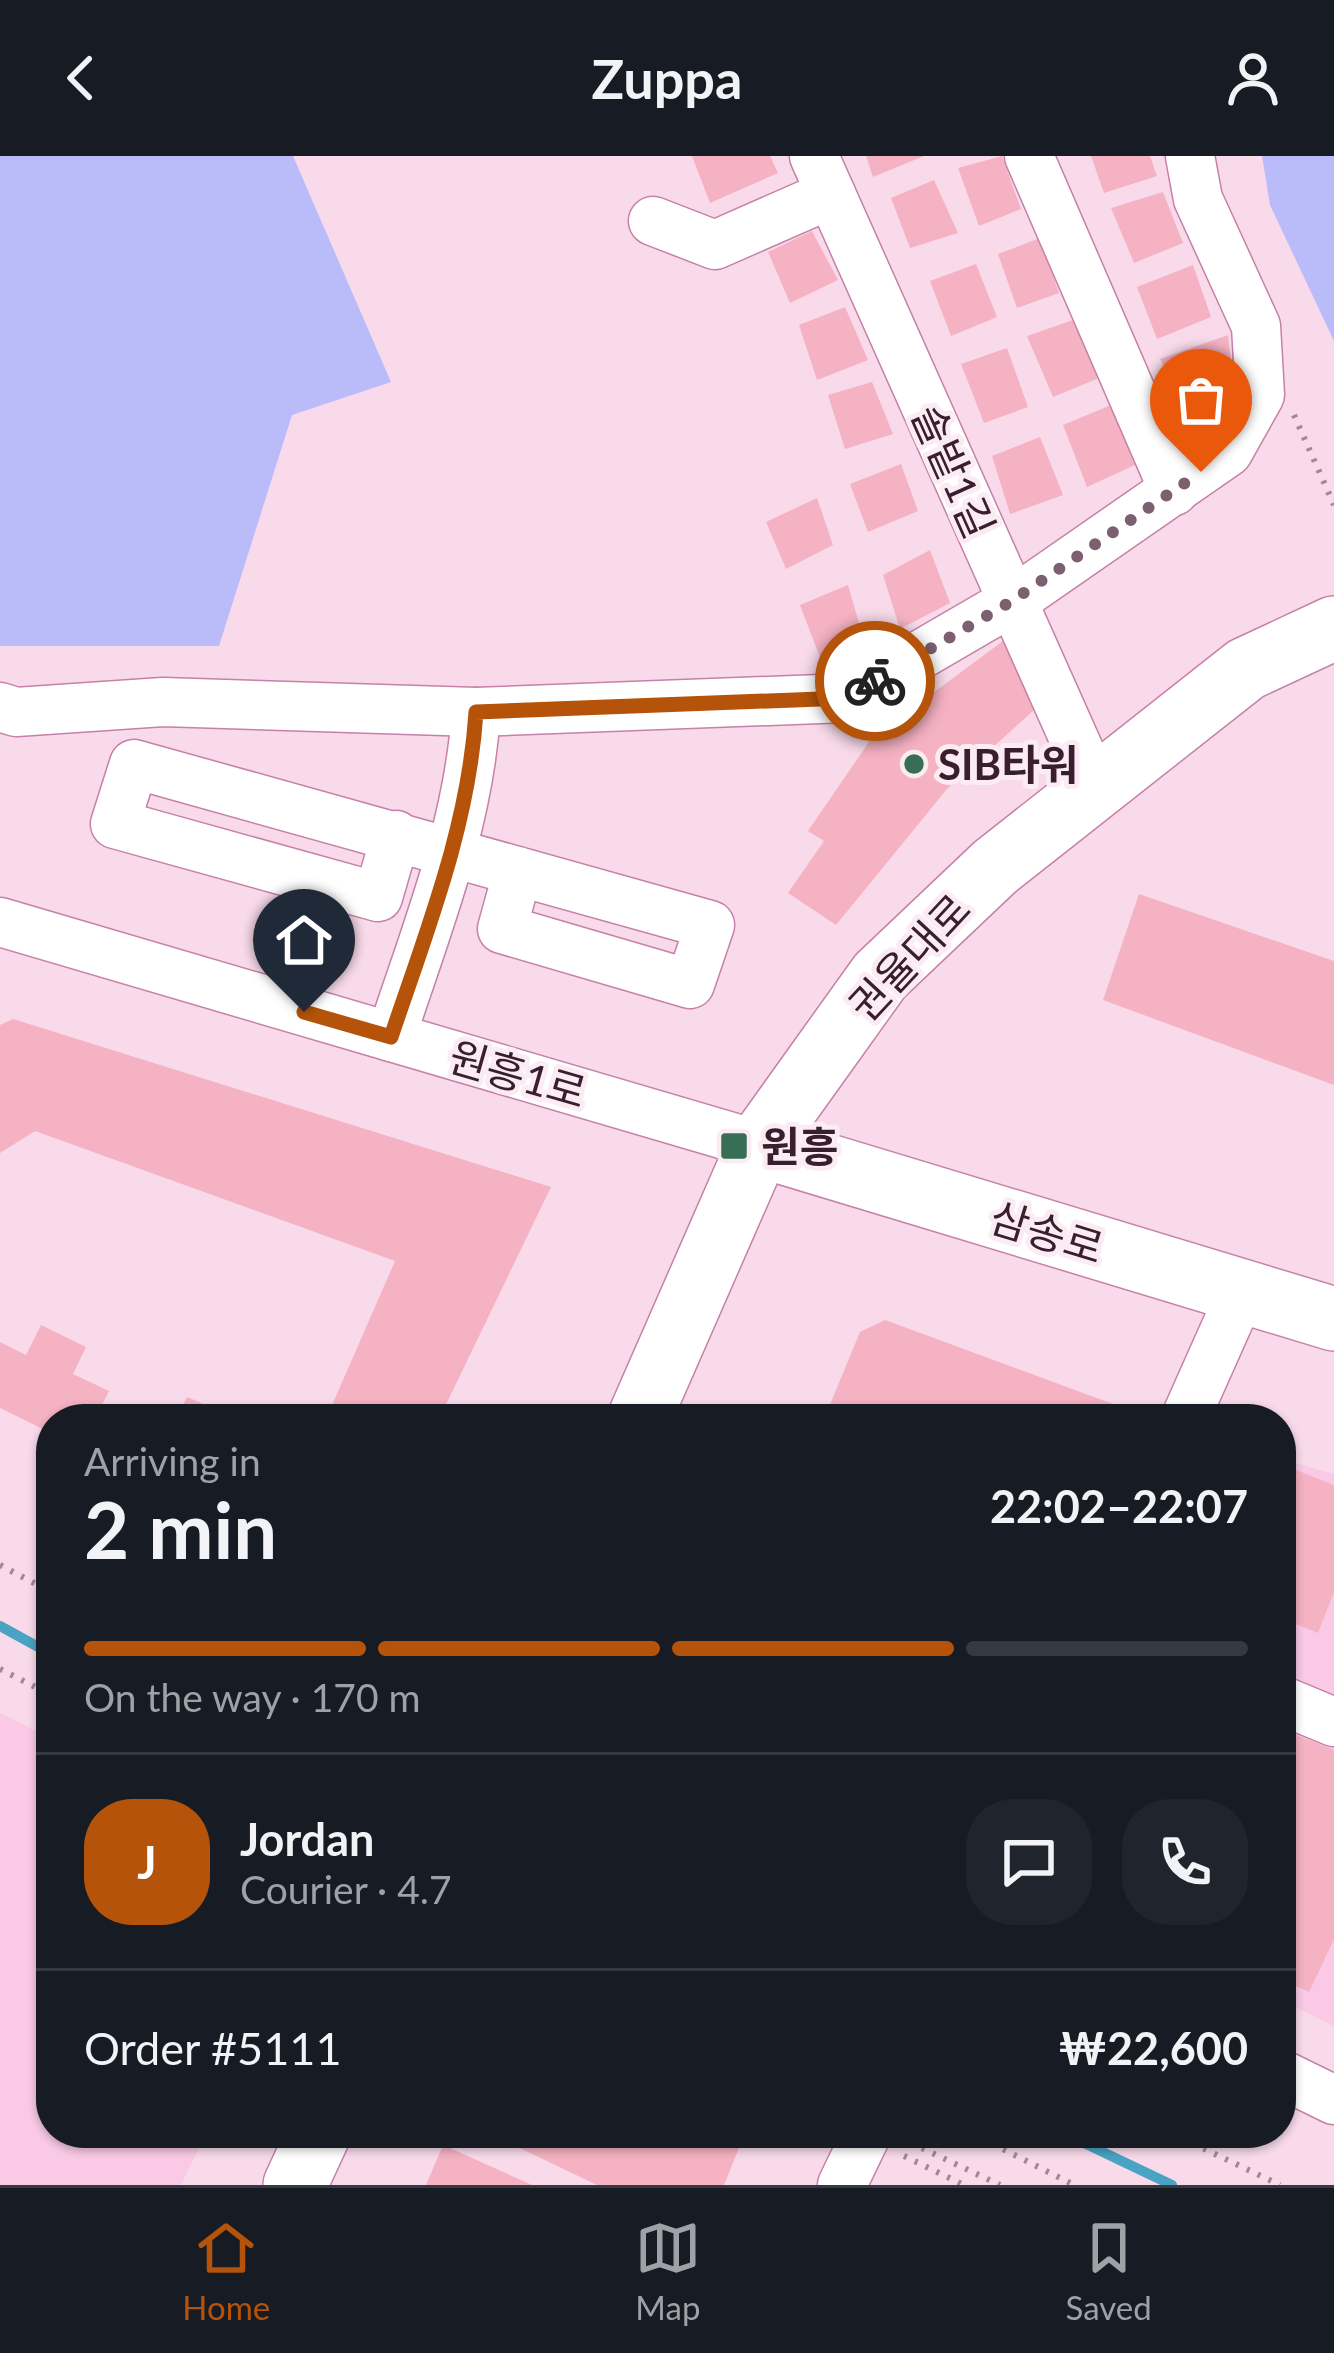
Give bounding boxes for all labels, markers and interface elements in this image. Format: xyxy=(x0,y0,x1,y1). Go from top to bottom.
icon: back xyxy=(48,45,114,111)
icon: person xyxy=(1220,45,1286,111)
text: Zuppa xyxy=(592,46,742,111)
pin xyxy=(1150,349,1252,472)
icon: bag xyxy=(1168,367,1234,433)
street label: 솔밭1길 xyxy=(903,397,1005,545)
courier xyxy=(815,621,935,741)
icon: bike xyxy=(842,648,908,714)
place label: SIB타워 xyxy=(938,739,1078,789)
marker: SIB타워 xyxy=(901,751,927,777)
street label: 권율대로 xyxy=(838,883,980,1031)
pin xyxy=(253,889,355,1012)
icon: home xyxy=(271,907,337,973)
street label: 원흥1로 xyxy=(444,1031,592,1117)
place label: 원흥 xyxy=(761,1121,838,1171)
marker: 원흥 xyxy=(718,1130,750,1162)
street label: 삼송로 xyxy=(984,1191,1110,1273)
text: Arriving in xyxy=(84,1438,261,1484)
text: 22:02–22:07 xyxy=(990,1479,1248,1533)
text: 2 min xyxy=(84,1482,277,1576)
text: On the way · 170 m xyxy=(84,1674,421,1720)
button: chat xyxy=(966,1799,1092,1925)
button: phone xyxy=(1122,1799,1248,1925)
text: Jordan xyxy=(240,1812,374,1866)
text: J xyxy=(137,1835,157,1889)
text: Courier · 4.7 xyxy=(240,1866,452,1912)
text: Order #5111 xyxy=(84,2021,342,2075)
text: ₩22,600 xyxy=(1058,2021,1248,2075)
tab: Home xyxy=(182,2215,270,2327)
tab: Map xyxy=(635,2215,701,2327)
tab: Saved xyxy=(1065,2215,1152,2327)

